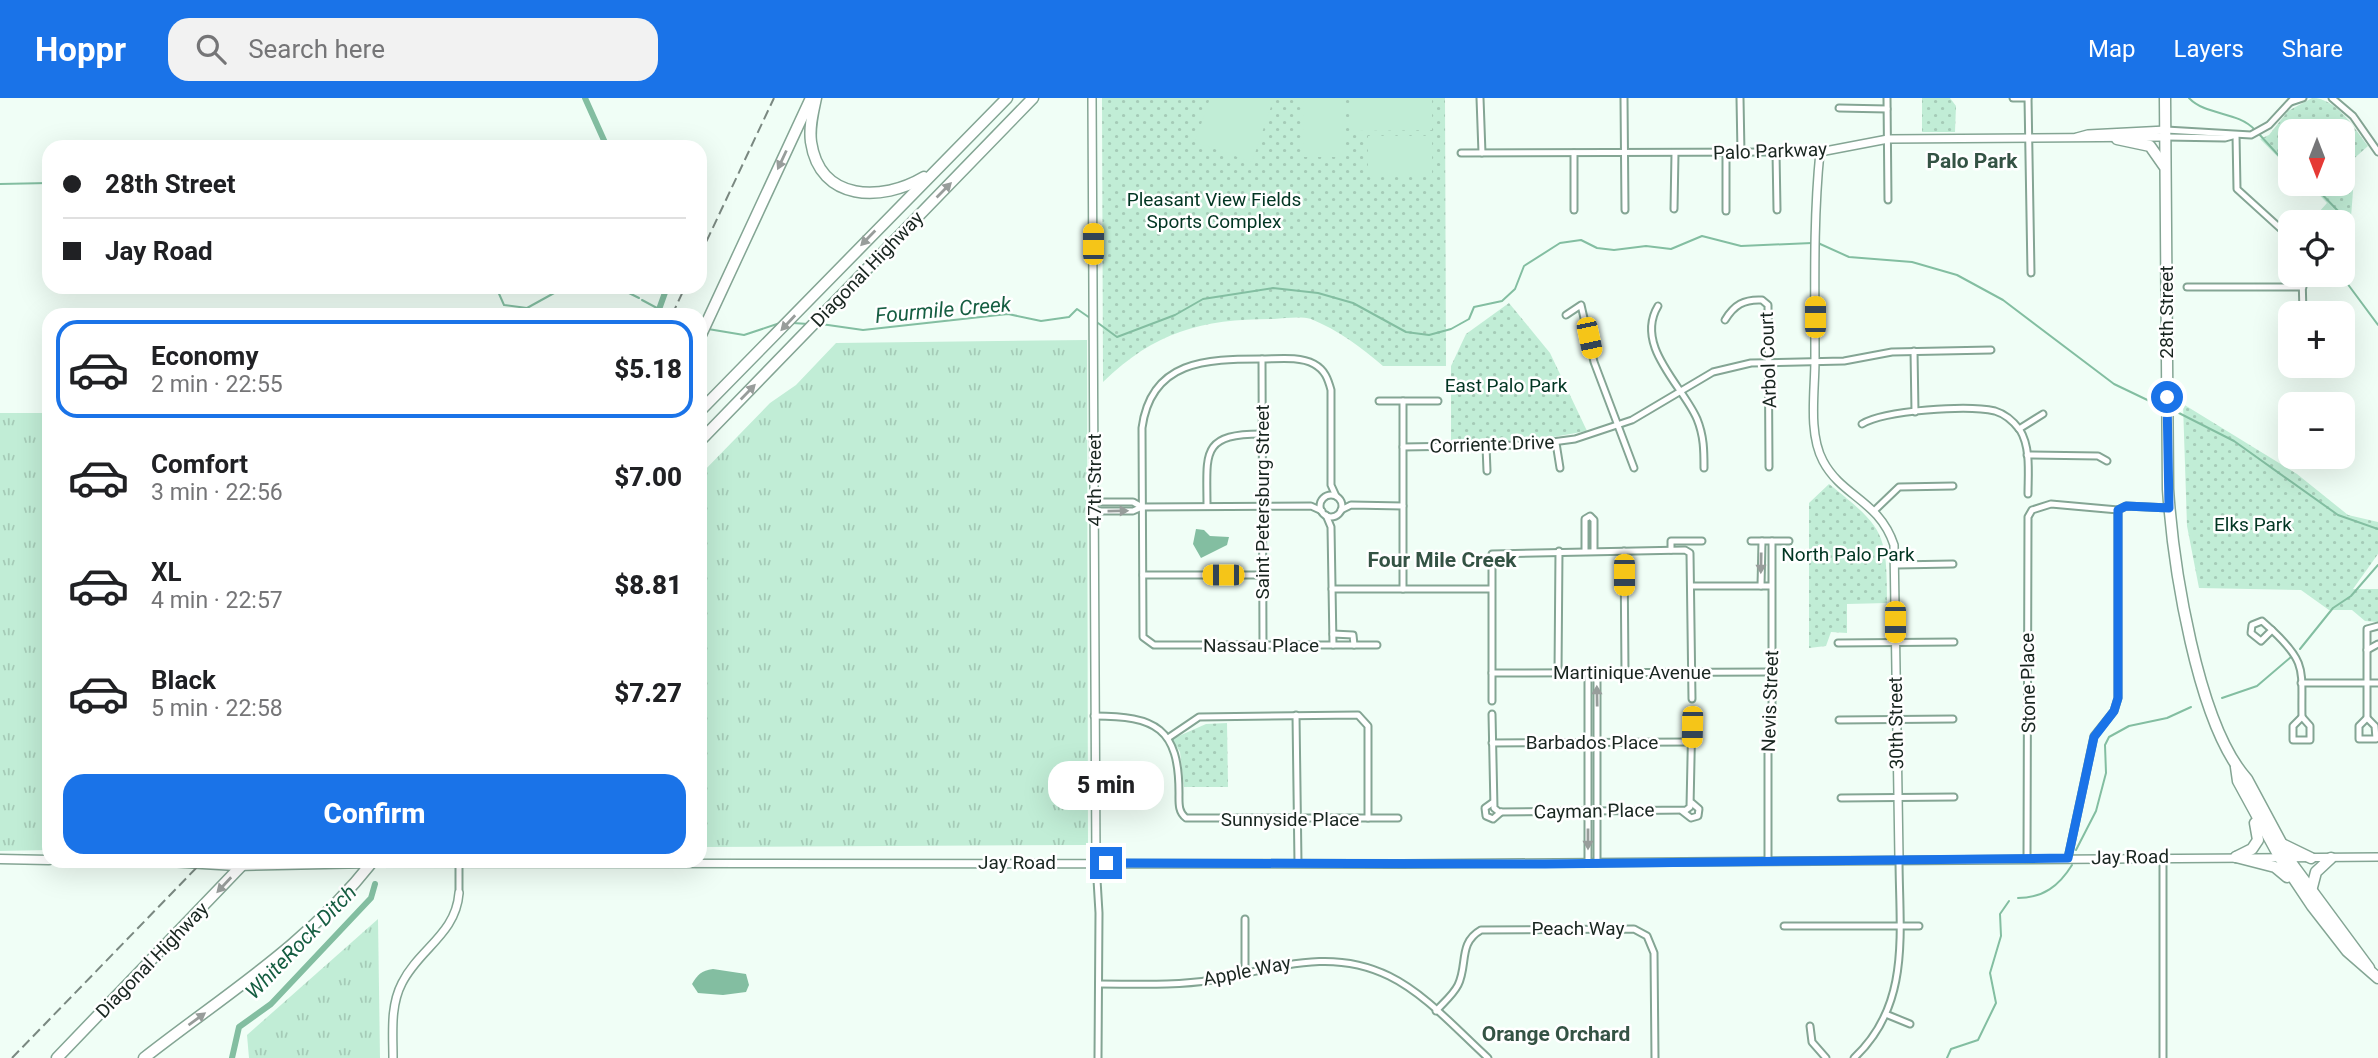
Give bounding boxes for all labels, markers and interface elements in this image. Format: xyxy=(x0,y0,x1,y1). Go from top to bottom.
search box xyxy=(168,18,658,81)
text: Hoppr xyxy=(35,30,126,69)
icon: search xyxy=(192,30,230,68)
text: Search here xyxy=(248,34,385,64)
text: Map xyxy=(2088,35,2136,63)
text: Layers xyxy=(2174,35,2244,63)
text: Share xyxy=(2282,35,2343,63)
north arrow xyxy=(2278,119,2356,196)
map controls xyxy=(2278,119,2355,469)
street label: Palo Parkway xyxy=(1713,138,1827,164)
district label: Palo Park xyxy=(1927,149,2018,173)
one-way arrow xyxy=(776,150,788,170)
text: 28th Street xyxy=(105,169,236,199)
one-way arrow xyxy=(936,181,953,198)
park label: Pleasant View Fields Sports Complex xyxy=(1127,188,1301,233)
street label: Diagonal Highway xyxy=(806,206,928,332)
button: locate xyxy=(2278,210,2355,287)
car xyxy=(1083,223,1104,265)
one-way arrow xyxy=(860,230,877,247)
text: Jay Road xyxy=(105,236,213,266)
street label: 28th Street xyxy=(2155,266,2178,358)
water label: Fourmile Creek xyxy=(874,292,1013,328)
car xyxy=(1805,296,1826,338)
button: + xyxy=(2278,301,2355,378)
street label: Arbol Court xyxy=(1755,311,1781,409)
one-way arrow xyxy=(780,314,796,331)
car xyxy=(1575,315,1604,361)
icon: car xyxy=(67,338,130,401)
text: Economy xyxy=(151,341,258,371)
text: $5.18 xyxy=(614,354,682,384)
text: 2 min · 22:55 xyxy=(151,371,283,398)
park label: East Palo Park xyxy=(1445,374,1568,397)
route start xyxy=(2151,381,2183,413)
one-way arrow xyxy=(739,383,756,400)
button: − xyxy=(2278,392,2355,469)
street label: Saint Petersburg Street xyxy=(1251,404,1274,600)
street label: Corriente Drive xyxy=(1429,430,1555,458)
street label: 47th Street xyxy=(1083,434,1106,526)
icon: car xyxy=(67,446,130,509)
text: Comfort xyxy=(151,449,248,479)
text: $7.00 xyxy=(614,462,682,492)
text: 3 min · 22:56 xyxy=(151,479,283,506)
one-way arrow xyxy=(1108,505,1130,517)
park label: Elks Park xyxy=(2214,513,2292,536)
park label: North Palo Park xyxy=(1781,543,1915,566)
district label: Four Mile Creek xyxy=(1367,548,1517,572)
one-way arrow xyxy=(1756,553,1767,575)
icon: car xyxy=(67,554,130,617)
car xyxy=(1614,554,1635,596)
text: XL xyxy=(151,557,182,587)
car xyxy=(1203,565,1245,586)
text: $8.81 xyxy=(614,570,682,600)
text: 4 min · 22:57 xyxy=(151,587,283,614)
car xyxy=(1885,601,1906,643)
street label: Stone Place xyxy=(2016,633,2040,733)
street label: Nassau Place xyxy=(1203,634,1319,657)
street label: Nevis Street xyxy=(1757,650,1783,752)
street label: Martinique Avenue xyxy=(1553,661,1711,684)
icon: car xyxy=(67,662,130,725)
text: Black xyxy=(151,665,216,695)
street label: 30th Street xyxy=(1884,676,1908,770)
text: $7.27 xyxy=(614,678,682,708)
one-way arrow xyxy=(1591,685,1603,707)
text: 5 min · 22:58 xyxy=(151,695,283,722)
car xyxy=(1682,706,1703,748)
street label: Barbados Place xyxy=(1526,731,1658,754)
callout: 5 min xyxy=(1048,762,1164,810)
text: 5 min xyxy=(1077,772,1135,799)
button: Confirm xyxy=(63,774,686,854)
street label: Cayman Place xyxy=(1533,798,1655,824)
street label: Sunnyside Place xyxy=(1221,808,1359,831)
one-way arrow xyxy=(1582,828,1594,850)
street label: Jay Road xyxy=(2091,845,2169,869)
route end xyxy=(1090,847,1122,879)
street label: Jay Road xyxy=(978,851,1056,874)
one-way arrow xyxy=(216,876,232,893)
water label: WhiteRock Ditch xyxy=(241,880,361,1004)
street label: Diagonal Highway xyxy=(91,897,213,1023)
street label: Peach Way xyxy=(1531,917,1625,940)
street label: Apple Way xyxy=(1201,951,1293,991)
one-way arrow xyxy=(188,1013,206,1027)
district label: Orange Orchard xyxy=(1482,1022,1630,1046)

